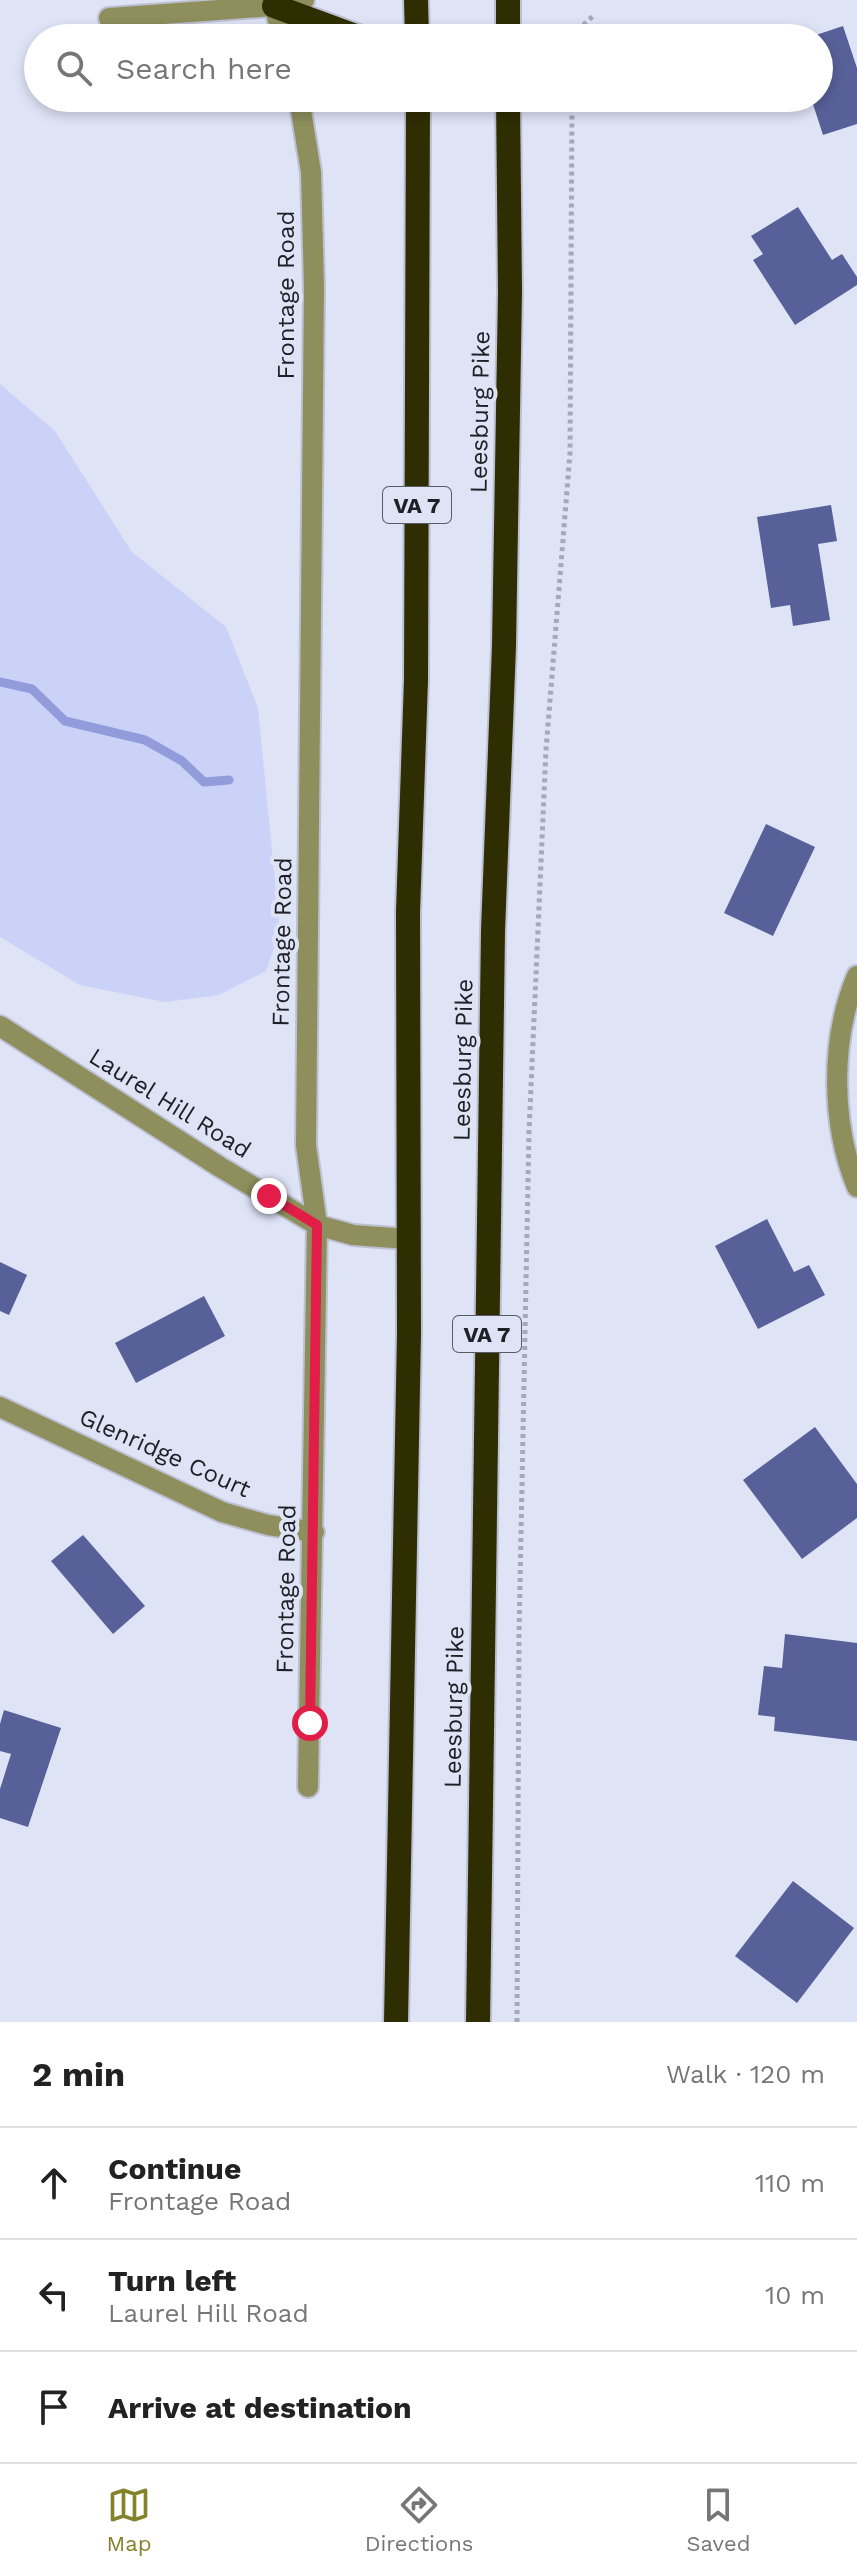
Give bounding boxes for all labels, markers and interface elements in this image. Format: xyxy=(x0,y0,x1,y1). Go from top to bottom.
search box xyxy=(24,24,833,112)
icon: search xyxy=(52,46,96,90)
text: Search here xyxy=(116,51,292,86)
street label: Frontage Road xyxy=(272,210,300,380)
street label: Leesburg Pike xyxy=(465,331,495,493)
road number: VA 7 xyxy=(383,487,451,523)
street label: Frontage Road xyxy=(267,857,297,1027)
street label: Leesburg Pike xyxy=(448,979,478,1141)
street label: Laurel Hill Road xyxy=(84,1042,256,1164)
route end xyxy=(251,1178,287,1214)
road number: VA 7 xyxy=(453,1316,521,1352)
street label: Glenridge Court xyxy=(75,1403,255,1503)
street label: Frontage Road xyxy=(271,1504,301,1674)
street label: Leesburg Pike xyxy=(439,1626,469,1788)
route start xyxy=(292,1705,328,1741)
text: 2 min xyxy=(32,2054,125,2094)
text: Walk · 120 m xyxy=(666,2059,825,2089)
text: Continue xyxy=(108,2151,241,2186)
icon: ahead xyxy=(32,2161,76,2205)
text: 110 m xyxy=(755,2168,825,2198)
text: Frontage Road xyxy=(108,2186,291,2216)
text: Turn left xyxy=(108,2263,236,2298)
icon: left xyxy=(32,2273,76,2317)
text: 10 m xyxy=(765,2280,825,2310)
text: Laurel Hill Road xyxy=(108,2298,309,2328)
icon: arrive xyxy=(32,2385,76,2429)
text: Arrive at destination xyxy=(108,2390,412,2425)
tab: Map xyxy=(107,2483,151,2556)
tab: Directions xyxy=(365,2483,473,2556)
tab: Saved xyxy=(687,2483,750,2556)

